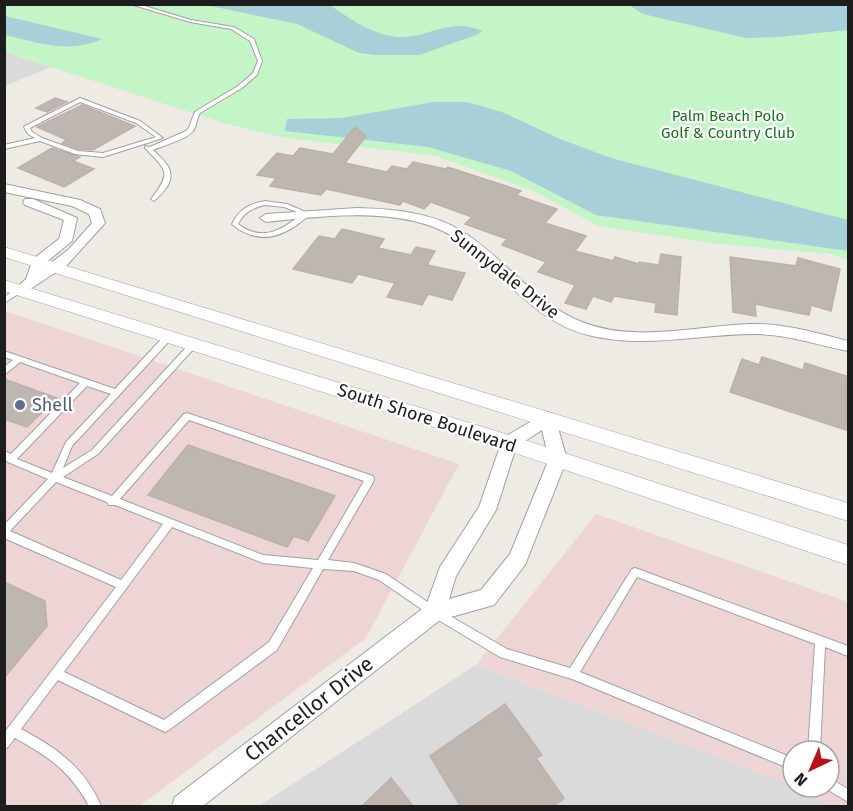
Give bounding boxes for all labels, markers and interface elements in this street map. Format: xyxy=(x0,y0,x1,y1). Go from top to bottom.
park label: Palm Beach Polo Golf & Country Club xyxy=(661,107,795,142)
street label: Sunnydale Drive xyxy=(446,225,564,323)
street label: South Shore Boulevard xyxy=(335,379,519,457)
place label: Shell xyxy=(32,394,73,416)
marker: Shell xyxy=(13,398,27,412)
street label: Chancellor Drive xyxy=(240,651,378,767)
north arrow xyxy=(781,739,841,799)
text: N xyxy=(791,769,811,790)

